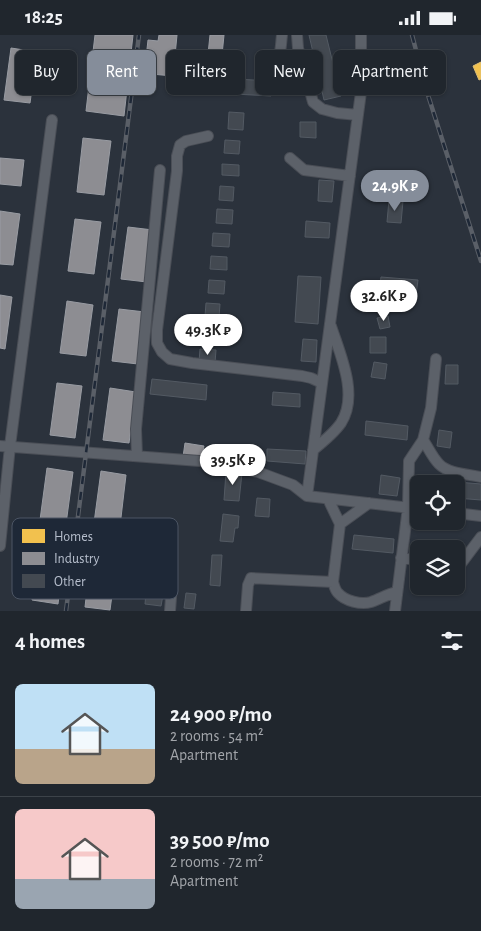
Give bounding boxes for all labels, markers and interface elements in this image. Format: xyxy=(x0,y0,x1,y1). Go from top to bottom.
text: 18:25 xyxy=(25,8,63,27)
chip: Buy xyxy=(15,50,77,95)
chip: Rent xyxy=(87,50,156,95)
chip: Filters xyxy=(166,50,245,95)
chip: New xyxy=(255,50,323,95)
chip: Apartment xyxy=(333,50,446,95)
pin: 24.9K ₽ xyxy=(349,169,441,212)
text: 24.9K ₽ xyxy=(372,178,418,194)
pin: 32.6K ₽ xyxy=(338,279,430,322)
text: 32.6K ₽ xyxy=(361,288,407,304)
pin: 49.3K ₽ xyxy=(162,313,254,356)
text: 49.3K ₽ xyxy=(185,322,231,338)
pin: 39.5K ₽ xyxy=(187,443,279,486)
text: 39.5K ₽ xyxy=(211,452,255,468)
map controls xyxy=(410,475,465,595)
button: locate xyxy=(410,475,465,530)
legend xyxy=(12,518,178,599)
text: Homes xyxy=(54,530,93,544)
button: layers xyxy=(410,540,465,595)
text: Industry xyxy=(54,552,100,566)
text: Other xyxy=(54,575,86,589)
icon: filters xyxy=(438,627,466,655)
text: 4 homes xyxy=(15,631,85,652)
icon: home xyxy=(55,704,115,764)
text: 24 900 ₽/mo xyxy=(170,704,272,725)
text: 2 rooms · 54 m² xyxy=(170,728,264,744)
text: Apartment xyxy=(170,747,238,763)
icon: home xyxy=(55,829,115,889)
text: 39 500 ₽/mo xyxy=(170,830,270,851)
text: 2 rooms · 72 m² xyxy=(170,854,263,870)
text: Apartment xyxy=(170,873,238,889)

